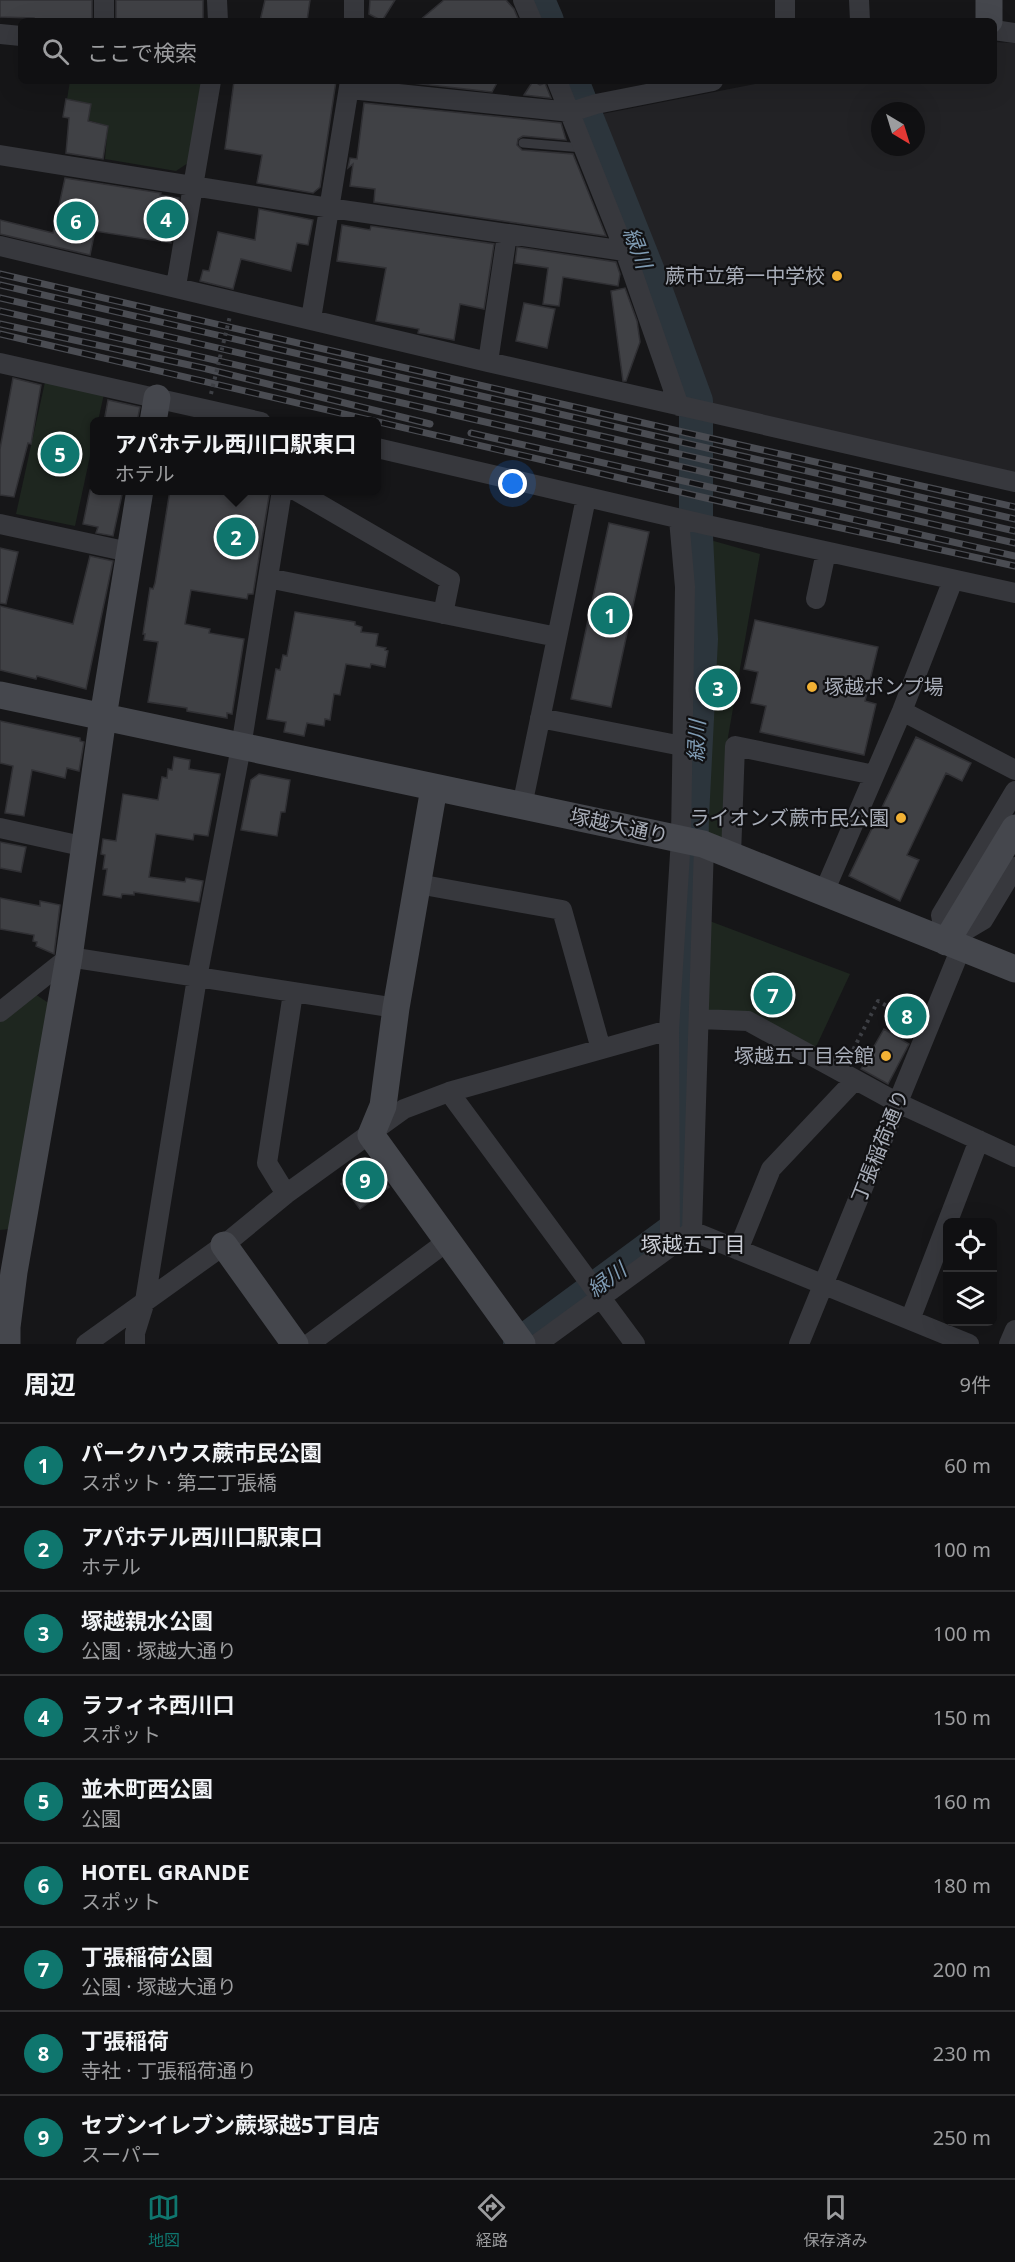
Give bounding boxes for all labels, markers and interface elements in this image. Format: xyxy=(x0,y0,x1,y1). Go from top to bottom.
search box xyxy=(18,18,997,84)
icon: search xyxy=(39,35,72,68)
text: ここで検索 xyxy=(87,37,197,67)
north arrow xyxy=(871,102,925,156)
pin: 4 xyxy=(146,196,186,242)
pin: 6 xyxy=(56,198,96,244)
water label: 緑川 xyxy=(617,223,659,274)
place label: 蕨市立第一中学校 xyxy=(665,262,825,289)
marker: 蕨市立第一中学校 xyxy=(830,269,844,283)
popup xyxy=(90,417,381,495)
text: アパホテル西川口駅東口 xyxy=(115,428,356,458)
pin: 5 xyxy=(40,432,80,476)
text: ホテル xyxy=(115,460,175,487)
your location xyxy=(498,469,527,498)
pin: 2 xyxy=(216,514,256,560)
pin: 1 xyxy=(590,592,630,638)
pin: 3 xyxy=(698,666,738,710)
place label: 塚越ポンプ場 xyxy=(824,673,943,700)
marker: 塚越ポンプ場 xyxy=(805,680,819,694)
water label: 緑川 xyxy=(681,717,711,762)
street label: 塚越大通り xyxy=(567,802,671,849)
place label: ライオンズ蕨市民公園 xyxy=(689,804,889,831)
marker: ライオンズ蕨市民公園 xyxy=(894,811,908,825)
pin: 7 xyxy=(754,972,792,1018)
pin: 8 xyxy=(888,994,926,1038)
place label: 塚越五丁目会館 xyxy=(734,1042,874,1069)
marker: 塚越五丁目会館 xyxy=(879,1049,893,1063)
street label: 丁張稲荷通り xyxy=(845,1085,915,1207)
pin: 9 xyxy=(346,1158,385,1202)
map controls xyxy=(943,1218,997,1326)
button: locate xyxy=(943,1218,997,1272)
district label: 塚越五丁目 xyxy=(641,1230,746,1258)
water label: 緑川 xyxy=(581,1254,633,1303)
button: layers xyxy=(943,1272,997,1326)
text: 周辺 xyxy=(24,1366,76,1402)
text: 9件 xyxy=(960,1371,991,1398)
text: パークハウス蕨市民公園 xyxy=(81,1437,322,1467)
text: 1 xyxy=(38,1452,49,1479)
text: 60 m xyxy=(944,1452,991,1479)
text: スポット · 第二丁張橋 xyxy=(81,1469,277,1496)
text: アパホテル西川口駅東口 xyxy=(81,1521,323,1551)
text: 2 xyxy=(38,1536,49,1563)
text: 100 m xyxy=(933,1536,991,1563)
text: ホテル xyxy=(81,1553,141,1580)
text: 塚越親水公園 xyxy=(81,1605,213,1635)
text: 3 xyxy=(38,1620,49,1647)
text: 100 m xyxy=(933,1620,991,1647)
text: 公園 · 塚越大通り xyxy=(81,1637,237,1664)
text: ラフィネ西川口 xyxy=(81,1689,235,1719)
text: 4 xyxy=(38,1704,49,1731)
text: 150 m xyxy=(933,1704,991,1731)
text: スポット xyxy=(81,1721,161,1748)
text: 並木町西公園 xyxy=(81,1773,213,1803)
text: 5 xyxy=(38,1788,49,1815)
text: 160 m xyxy=(933,1788,991,1815)
text: 公園 xyxy=(81,1805,121,1832)
text: HOTEL GRANDE xyxy=(81,1856,250,1886)
text: 6 xyxy=(38,1872,49,1899)
text: 180 m xyxy=(933,1872,991,1899)
text: スポット xyxy=(81,1888,161,1915)
text: 丁張稲荷公園 xyxy=(81,1941,213,1971)
text: 7 xyxy=(38,1956,49,1983)
text: 200 m xyxy=(933,1956,991,1983)
text: 公園 · 塚越大通り xyxy=(81,1973,237,2000)
text: 丁張稲荷 xyxy=(81,2025,169,2055)
text: 8 xyxy=(38,2040,49,2067)
text: 230 m xyxy=(933,2040,991,2067)
text: 寺社 · 丁張稲荷通り xyxy=(81,2057,257,2084)
text: セブンイレブン蕨塚越5丁目店 xyxy=(81,2109,380,2139)
text: 9 xyxy=(38,2124,49,2151)
text: 250 m xyxy=(933,2124,991,2151)
text: スーパー xyxy=(81,2141,161,2168)
tab: 地図 xyxy=(147,2191,180,2251)
tab: 経路 xyxy=(475,2191,508,2251)
tab: 保存済み xyxy=(803,2191,867,2251)

